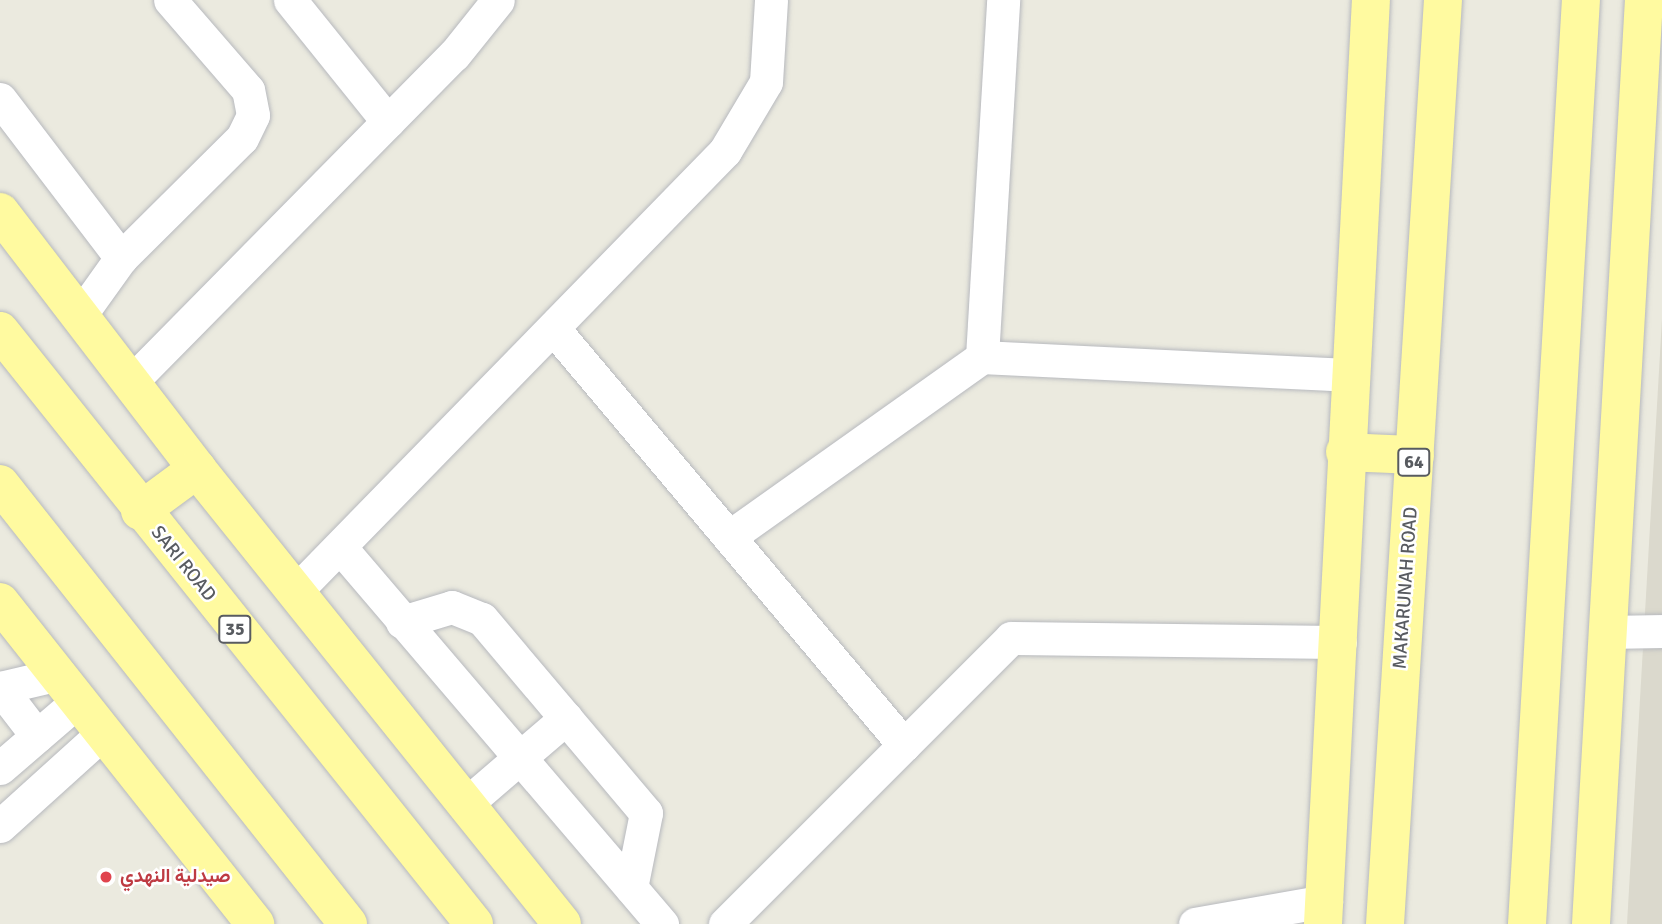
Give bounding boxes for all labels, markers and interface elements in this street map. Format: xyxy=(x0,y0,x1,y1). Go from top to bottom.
road number: 64 xyxy=(1396,448,1432,476)
street label: MAKARUNAH ROAD xyxy=(1389,506,1423,670)
street label: SARI ROAD xyxy=(146,522,220,606)
road number: 35 xyxy=(218,614,252,644)
place label: صيدلية النهدي xyxy=(120,866,231,888)
marker: صيدلية النهدي xyxy=(98,869,114,885)

